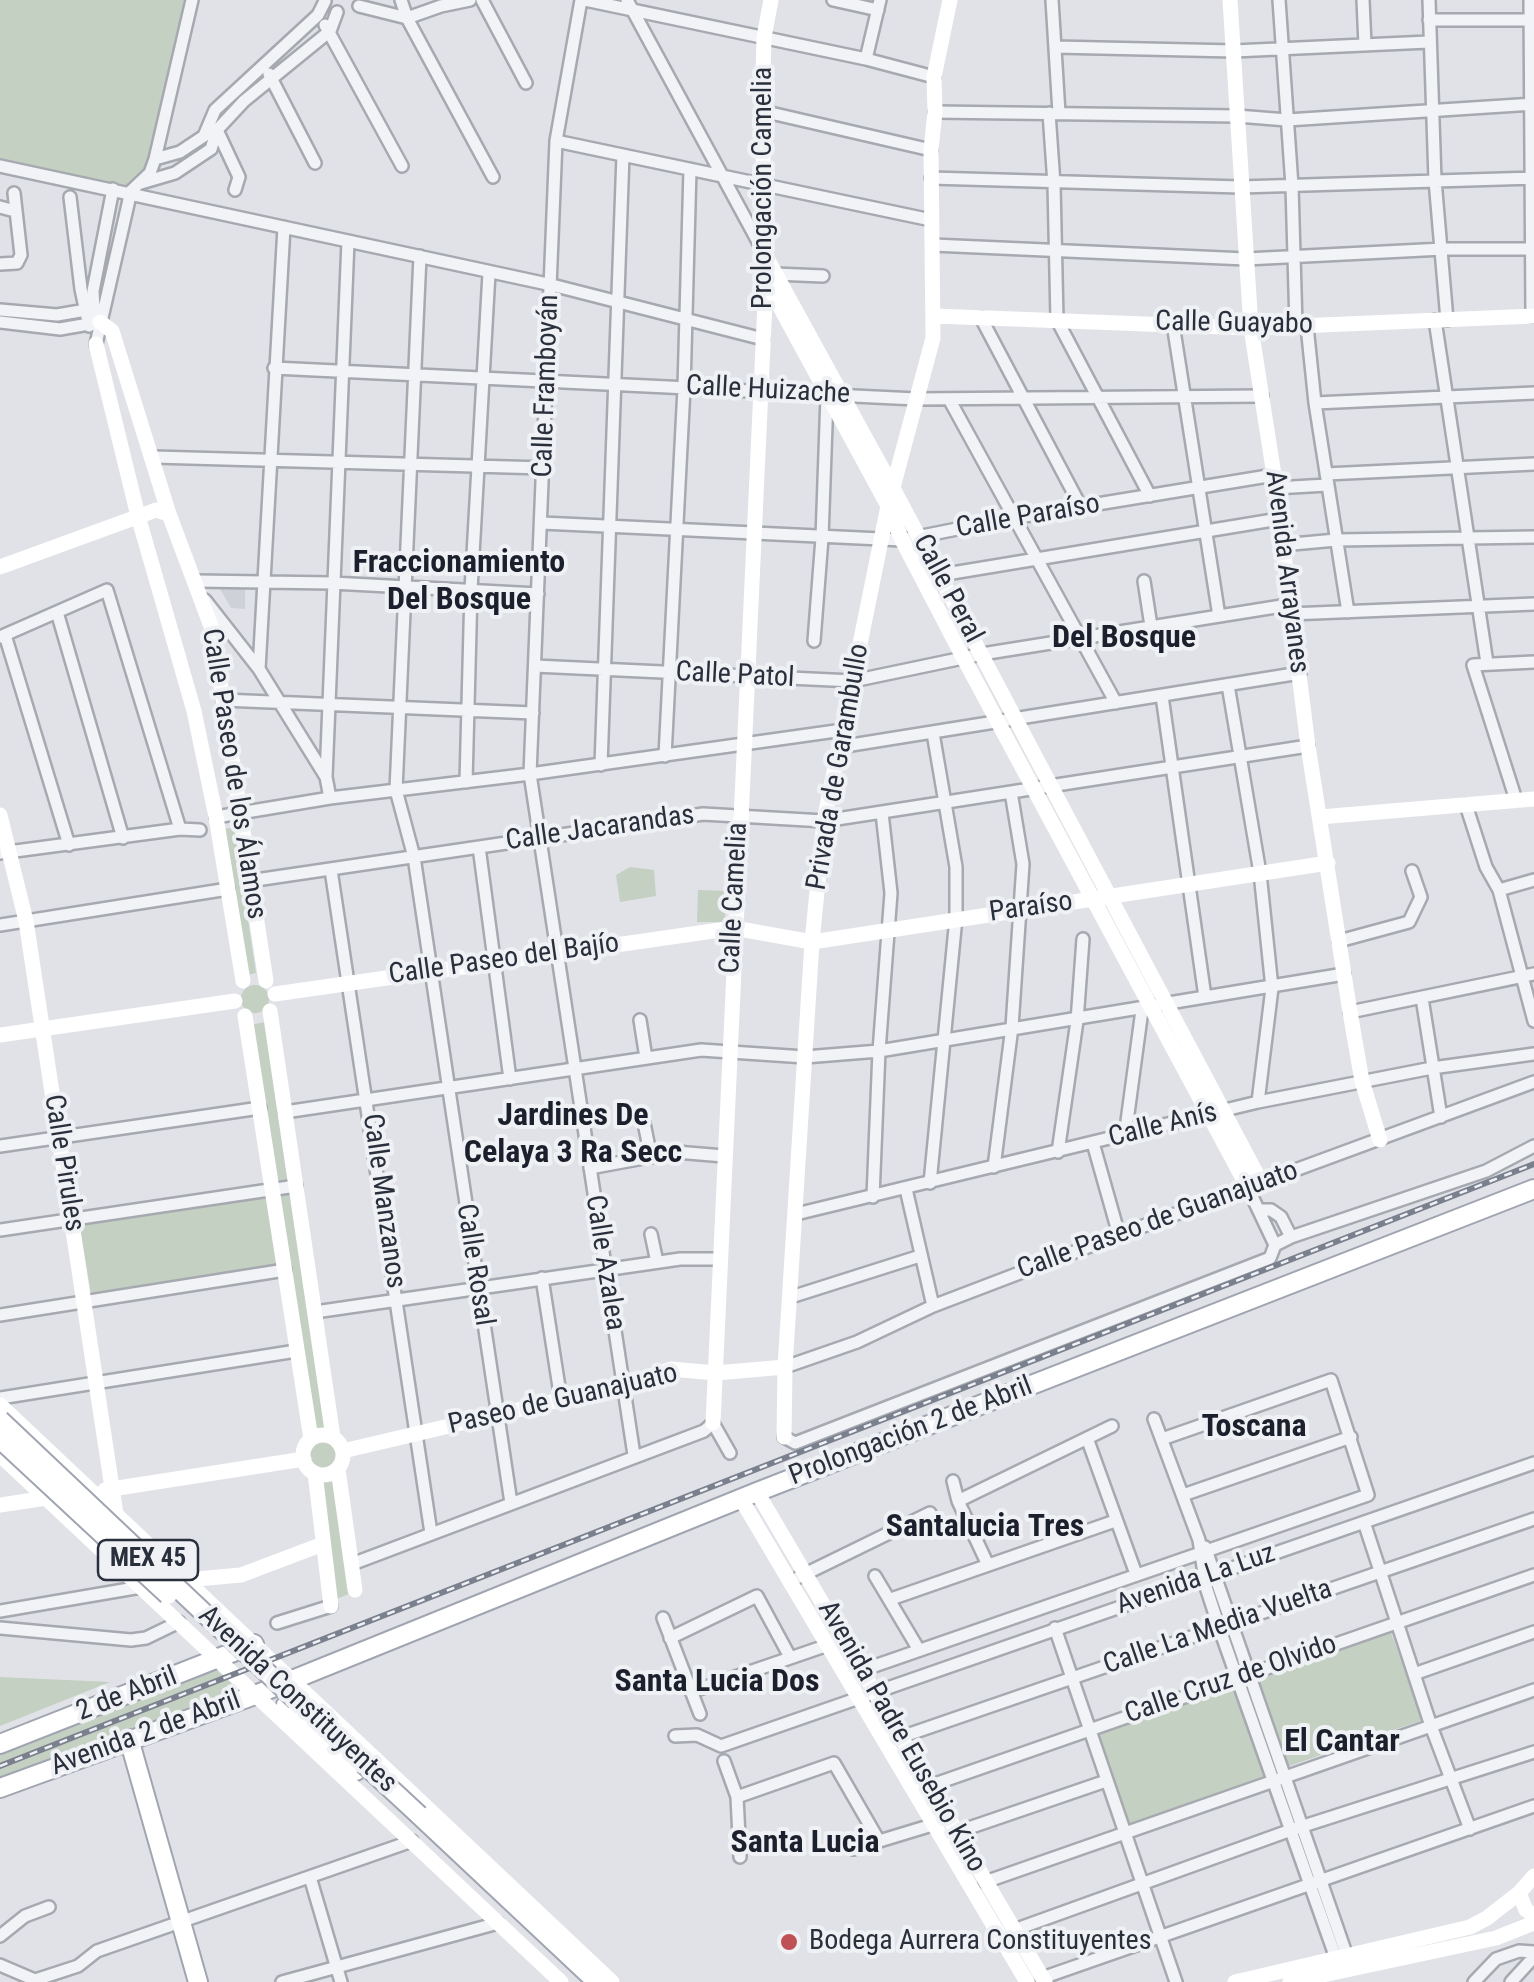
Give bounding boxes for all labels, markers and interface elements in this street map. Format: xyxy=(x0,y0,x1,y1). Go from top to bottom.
street label: Prolongación Camelia xyxy=(747,67,781,309)
street label: Calle Framboyán xyxy=(527,294,567,478)
street label: Calle Guayabo xyxy=(1155,306,1313,342)
street label: Calle Huizache xyxy=(685,370,851,412)
street label: Avenida Arrayanes xyxy=(1257,469,1315,675)
street label: Calle Paraíso xyxy=(954,488,1102,546)
street label: Calle Peral xyxy=(904,529,990,649)
district label: Fraccionamiento Del Bosque xyxy=(353,545,565,620)
district label: Del Bosque xyxy=(1052,620,1196,658)
street label: Calle Paseo de los Álamos xyxy=(193,626,273,922)
street label: Privada de Garambullo xyxy=(801,641,877,893)
street label: Calle Patol xyxy=(675,656,795,696)
street label: Calle Jacarandas xyxy=(504,799,696,859)
street label: Calle Camelia xyxy=(714,822,756,974)
street label: Paraíso xyxy=(987,886,1075,930)
street label: Calle Paseo del Bajío xyxy=(387,927,621,993)
street label: Calle Pirules xyxy=(36,1092,90,1234)
street label: Calle Anís xyxy=(1105,1096,1221,1156)
district label: Jardines De Celaya 3 Ra Secc xyxy=(464,1098,682,1173)
street label: Calle Manzanos xyxy=(354,1112,412,1290)
street label: Calle Paseo de Guanajuato xyxy=(1013,1155,1303,1287)
street label: Calle Azalea xyxy=(577,1193,631,1333)
street label: Calle Rosal xyxy=(448,1202,500,1328)
street label: Paseo de Guanajuato xyxy=(445,1357,681,1443)
street label: Prolongación 2 de Abril xyxy=(785,1370,1037,1494)
district label: Toscana xyxy=(1201,1409,1307,1447)
district label: Santalucia Tres xyxy=(886,1509,1084,1547)
street label: Avenida La Luz xyxy=(1112,1537,1280,1623)
road number: MEX 45 xyxy=(98,1540,198,1580)
street label: Calle La Media Vuelta xyxy=(1099,1573,1337,1683)
street label: Avenida Padre Eusebio Kino xyxy=(810,1595,992,1879)
street label: Avenida Constituyentes xyxy=(191,1599,403,1801)
street label: Calle Cruz de Olvido xyxy=(1121,1628,1341,1732)
street label: 2 de Abril xyxy=(72,1660,182,1730)
district label: Santa Lucia Dos xyxy=(615,1664,819,1702)
street label: Avenida 2 de Abril xyxy=(47,1684,245,1784)
district label: El Cantar xyxy=(1284,1724,1400,1762)
district label: Santa Lucia xyxy=(730,1825,880,1863)
place label: Bodega Aurrera Constituyentes xyxy=(809,1925,1151,1959)
marker: Bodega Aurrera Constituyentes xyxy=(778,1931,800,1953)

